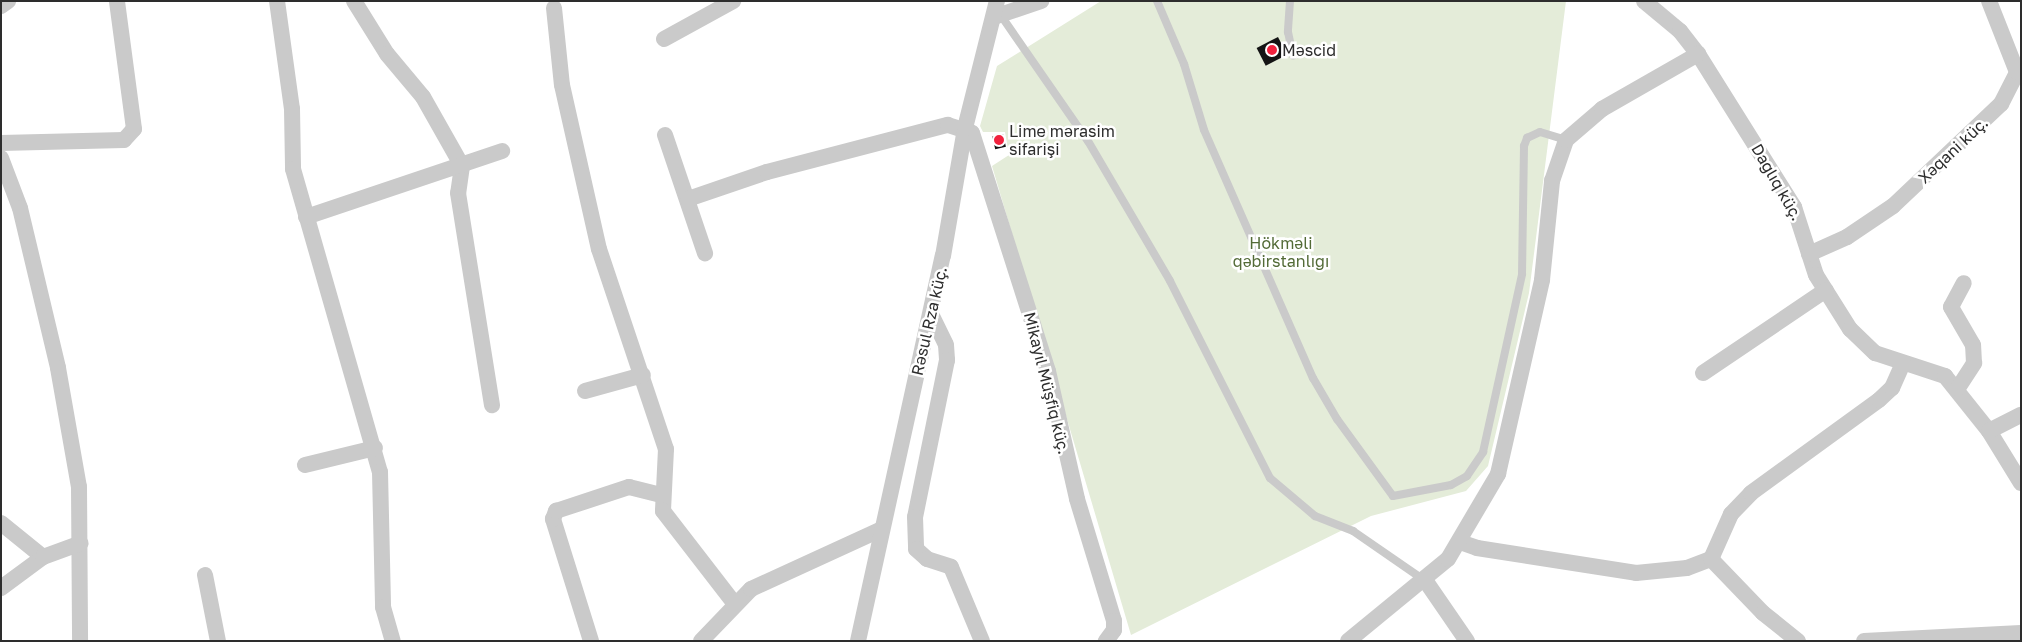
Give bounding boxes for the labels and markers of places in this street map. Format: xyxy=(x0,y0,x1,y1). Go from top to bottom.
place label: Məscid xyxy=(1282,40,1336,60)
marker: Məscid xyxy=(1266,44,1278,56)
place label: Lime mərasim sifarişi xyxy=(1009,121,1115,159)
marker: Lime mərasim sifarişi xyxy=(993,134,1005,146)

